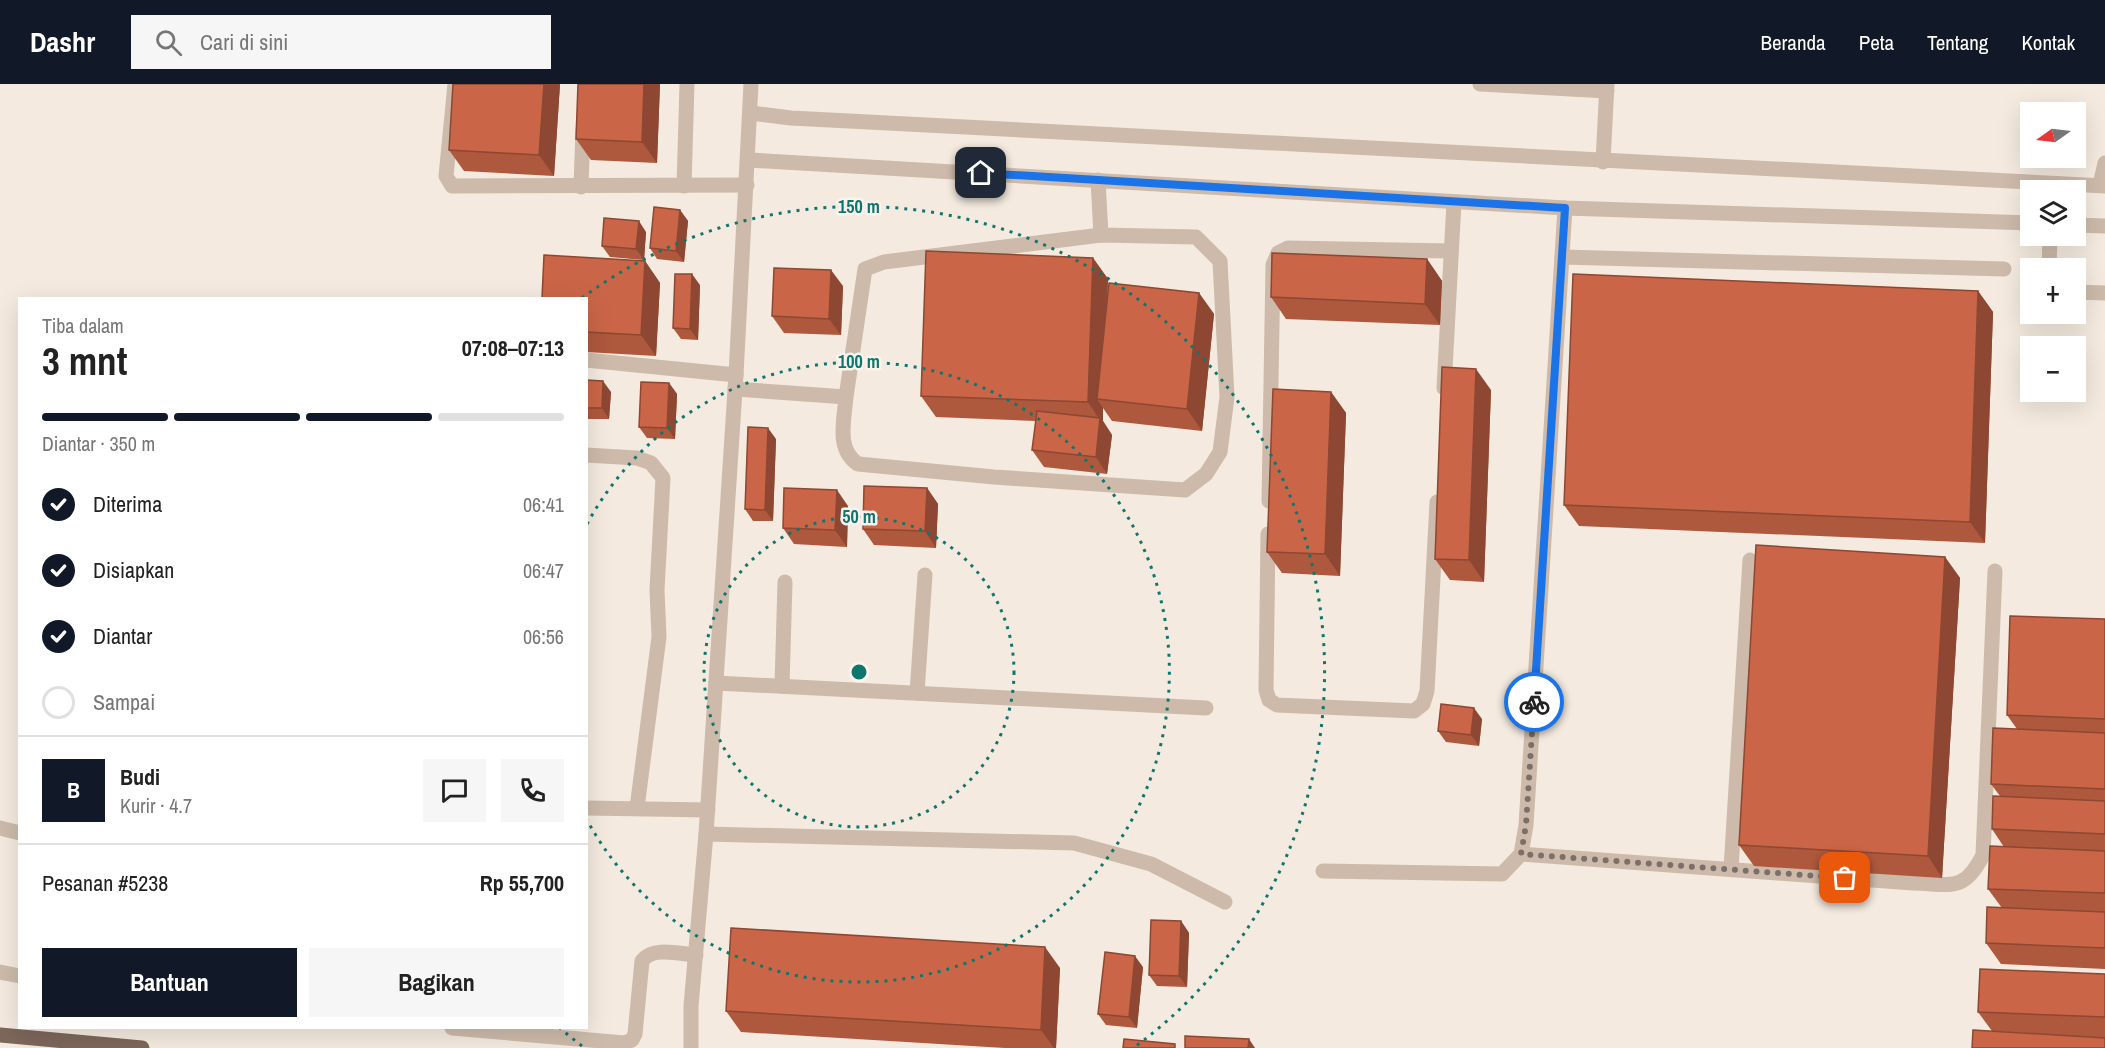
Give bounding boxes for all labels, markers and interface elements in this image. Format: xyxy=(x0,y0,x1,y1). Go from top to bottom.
search box xyxy=(131,15,551,69)
text: Dashr xyxy=(30,23,95,61)
icon: search xyxy=(152,26,185,59)
text: Cari di sini xyxy=(200,27,288,57)
text: Beranda xyxy=(1761,28,1826,57)
text: Peta xyxy=(1859,28,1894,57)
text: Tentang xyxy=(1927,28,1988,57)
text: Kontak xyxy=(2021,28,2075,57)
north arrow xyxy=(2020,102,2086,168)
map controls xyxy=(2020,102,2086,402)
pin xyxy=(955,147,1006,198)
icon: home xyxy=(964,156,997,189)
button: layers xyxy=(2020,180,2086,246)
text: 150 m xyxy=(838,194,880,219)
button: + xyxy=(2020,258,2086,324)
text: Tiba dalam xyxy=(42,312,124,339)
text: 07:08–07:13 xyxy=(462,333,564,363)
text: 3 mnt xyxy=(42,335,127,387)
button: − xyxy=(2020,336,2086,402)
text: 100 m xyxy=(838,349,880,374)
text: Diantar · 350 m xyxy=(42,430,155,457)
icon: check xyxy=(42,488,75,521)
text: Diterima xyxy=(93,489,162,519)
text: 06:41 xyxy=(523,491,564,518)
text: 50 m xyxy=(842,504,876,529)
icon: check xyxy=(42,554,75,587)
text: Disiapkan xyxy=(93,555,174,585)
text: 06:47 xyxy=(523,557,564,584)
icon: check xyxy=(42,620,75,653)
text: Diantar xyxy=(93,621,152,651)
text: 06:56 xyxy=(523,623,564,650)
centre of rings xyxy=(849,662,869,682)
courier xyxy=(1504,672,1564,732)
icon: bike xyxy=(1518,686,1551,719)
text: Sampai xyxy=(93,687,155,717)
button: chat xyxy=(423,759,486,822)
button: phone xyxy=(501,759,564,822)
text: Budi xyxy=(120,762,160,792)
text: B xyxy=(67,775,80,805)
text: Kurir · 4.7 xyxy=(120,792,192,819)
pin xyxy=(1819,852,1870,903)
icon: bag xyxy=(1828,861,1861,894)
text: Pesanan #5238 xyxy=(42,868,168,898)
text: Rp 55,700 xyxy=(480,868,564,898)
button: Bantuan xyxy=(42,948,297,1017)
button: Bagikan xyxy=(309,948,564,1017)

